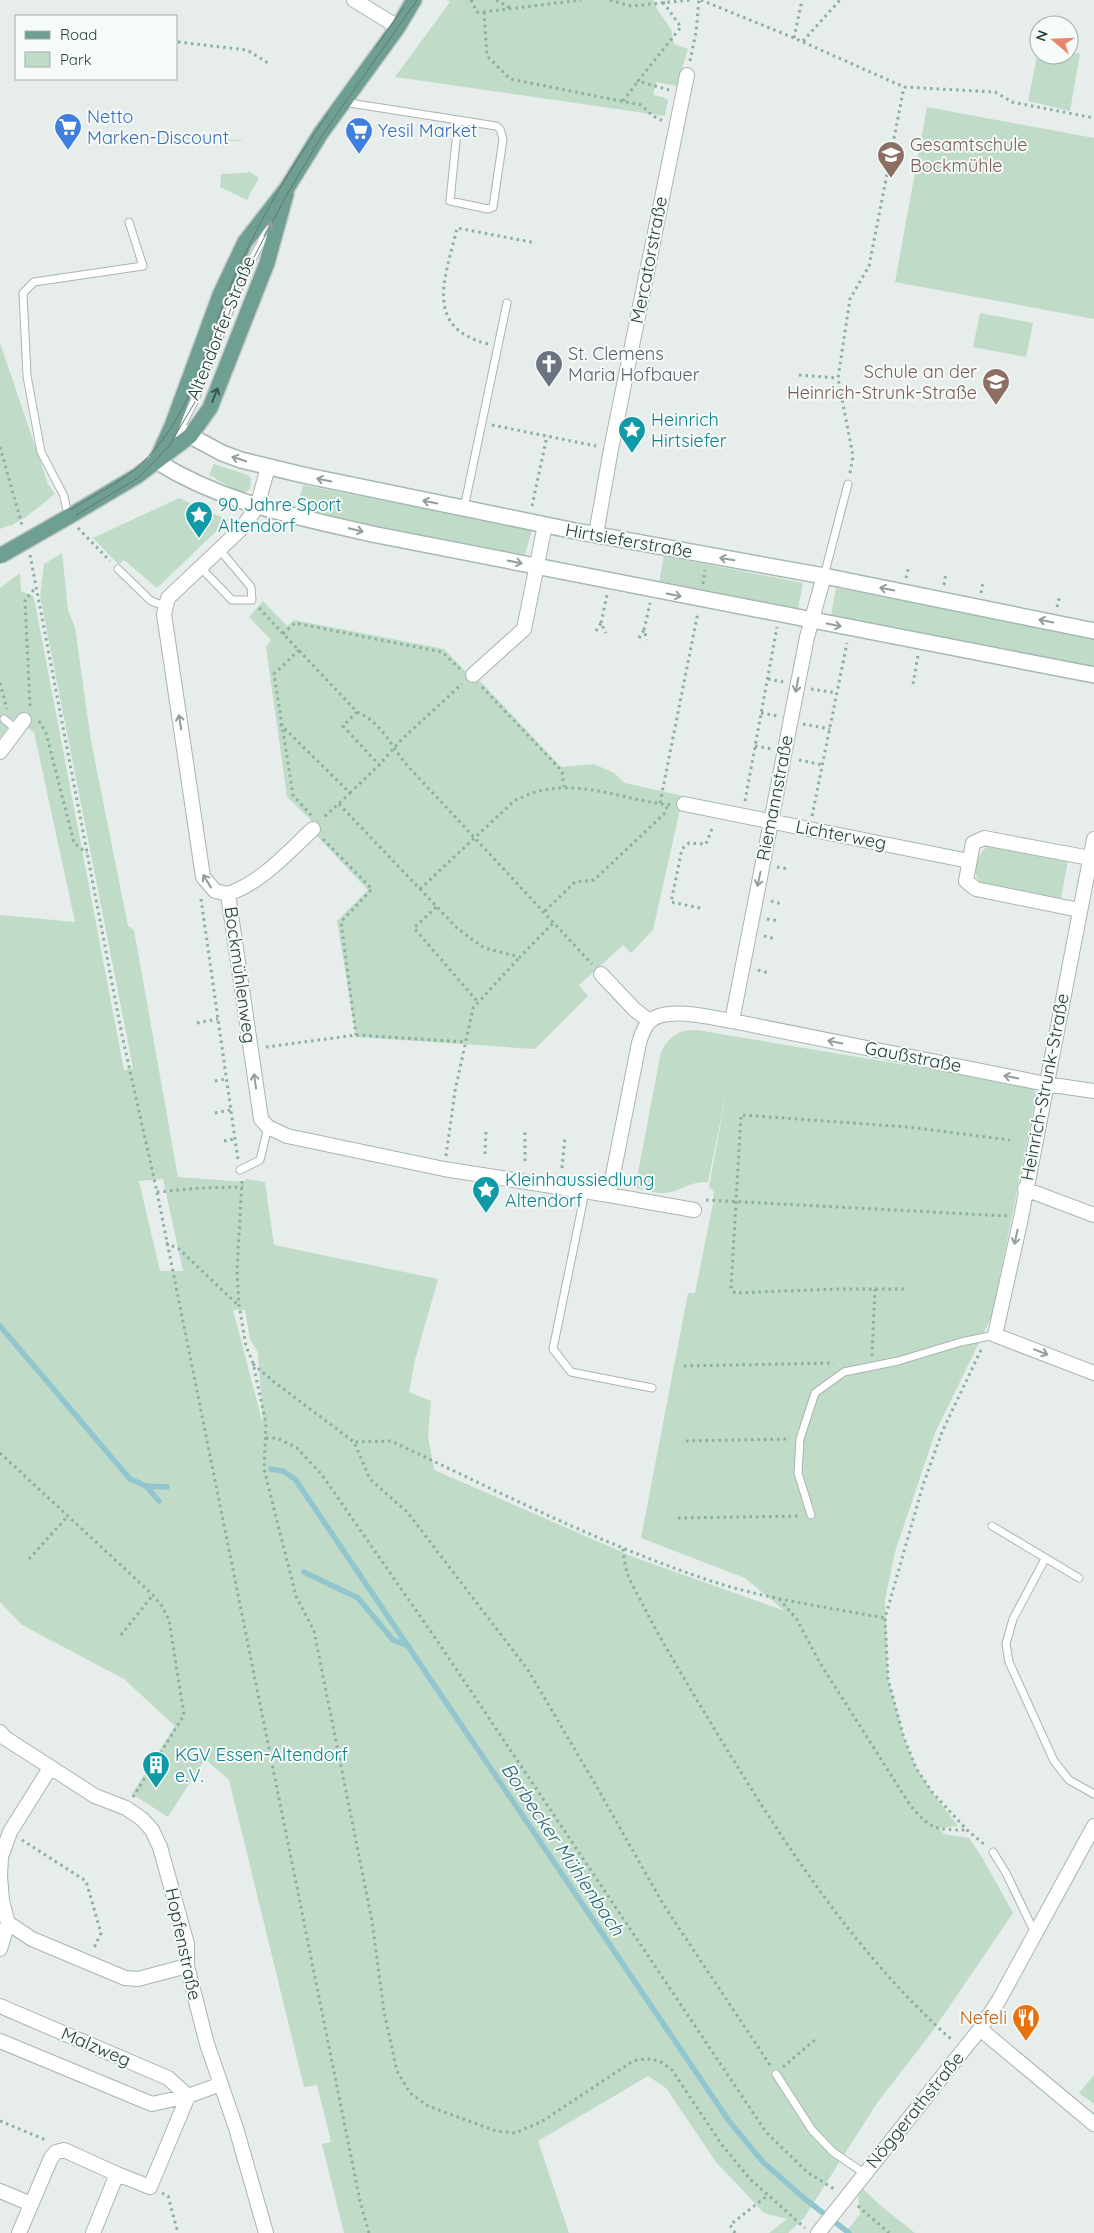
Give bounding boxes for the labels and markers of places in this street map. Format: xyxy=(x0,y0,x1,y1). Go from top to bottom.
place label: Netto Marken-Discount xyxy=(87,105,229,149)
supermarket icon: Netto Marken-Discount xyxy=(53,112,83,151)
supermarket icon: Yesil Market xyxy=(344,116,374,155)
place label: Yesil Market xyxy=(378,119,477,142)
place label: Gesamtschule Bockmühle xyxy=(910,133,1027,177)
school or university icon: Gesamtschule Bockmühle xyxy=(876,140,906,179)
place label: St. Clemens Maria Hofbauer xyxy=(568,342,700,386)
church icon: St. Clemens Maria Hofbauer xyxy=(534,349,564,388)
place label: Schule an der Heinrich-Strunk-Straße xyxy=(787,360,977,404)
school or university icon: Schule an der Heinrich-Strunk-Straße xyxy=(981,367,1011,406)
place label: Heinrich Hirtsiefer xyxy=(651,408,727,452)
place icon: Heinrich Hirtsiefer xyxy=(617,415,647,454)
place label: 90 Jahre Sport Altendorf xyxy=(218,493,342,537)
place icon: 90 Jahre Sport Altendorf xyxy=(184,500,214,539)
place label: Kleinhaussiedlung Altendorf xyxy=(505,1168,654,1212)
place icon: Kleinhaussiedlung Altendorf xyxy=(471,1175,501,1214)
place label: KGV Essen-Altendorf e.V. xyxy=(175,1743,348,1787)
building icon: KGV Essen-Altendorf e.V. xyxy=(141,1750,171,1789)
restaurant icon: Nefeli xyxy=(1011,2003,1041,2042)
place label: Nefeli xyxy=(960,2006,1007,2029)

